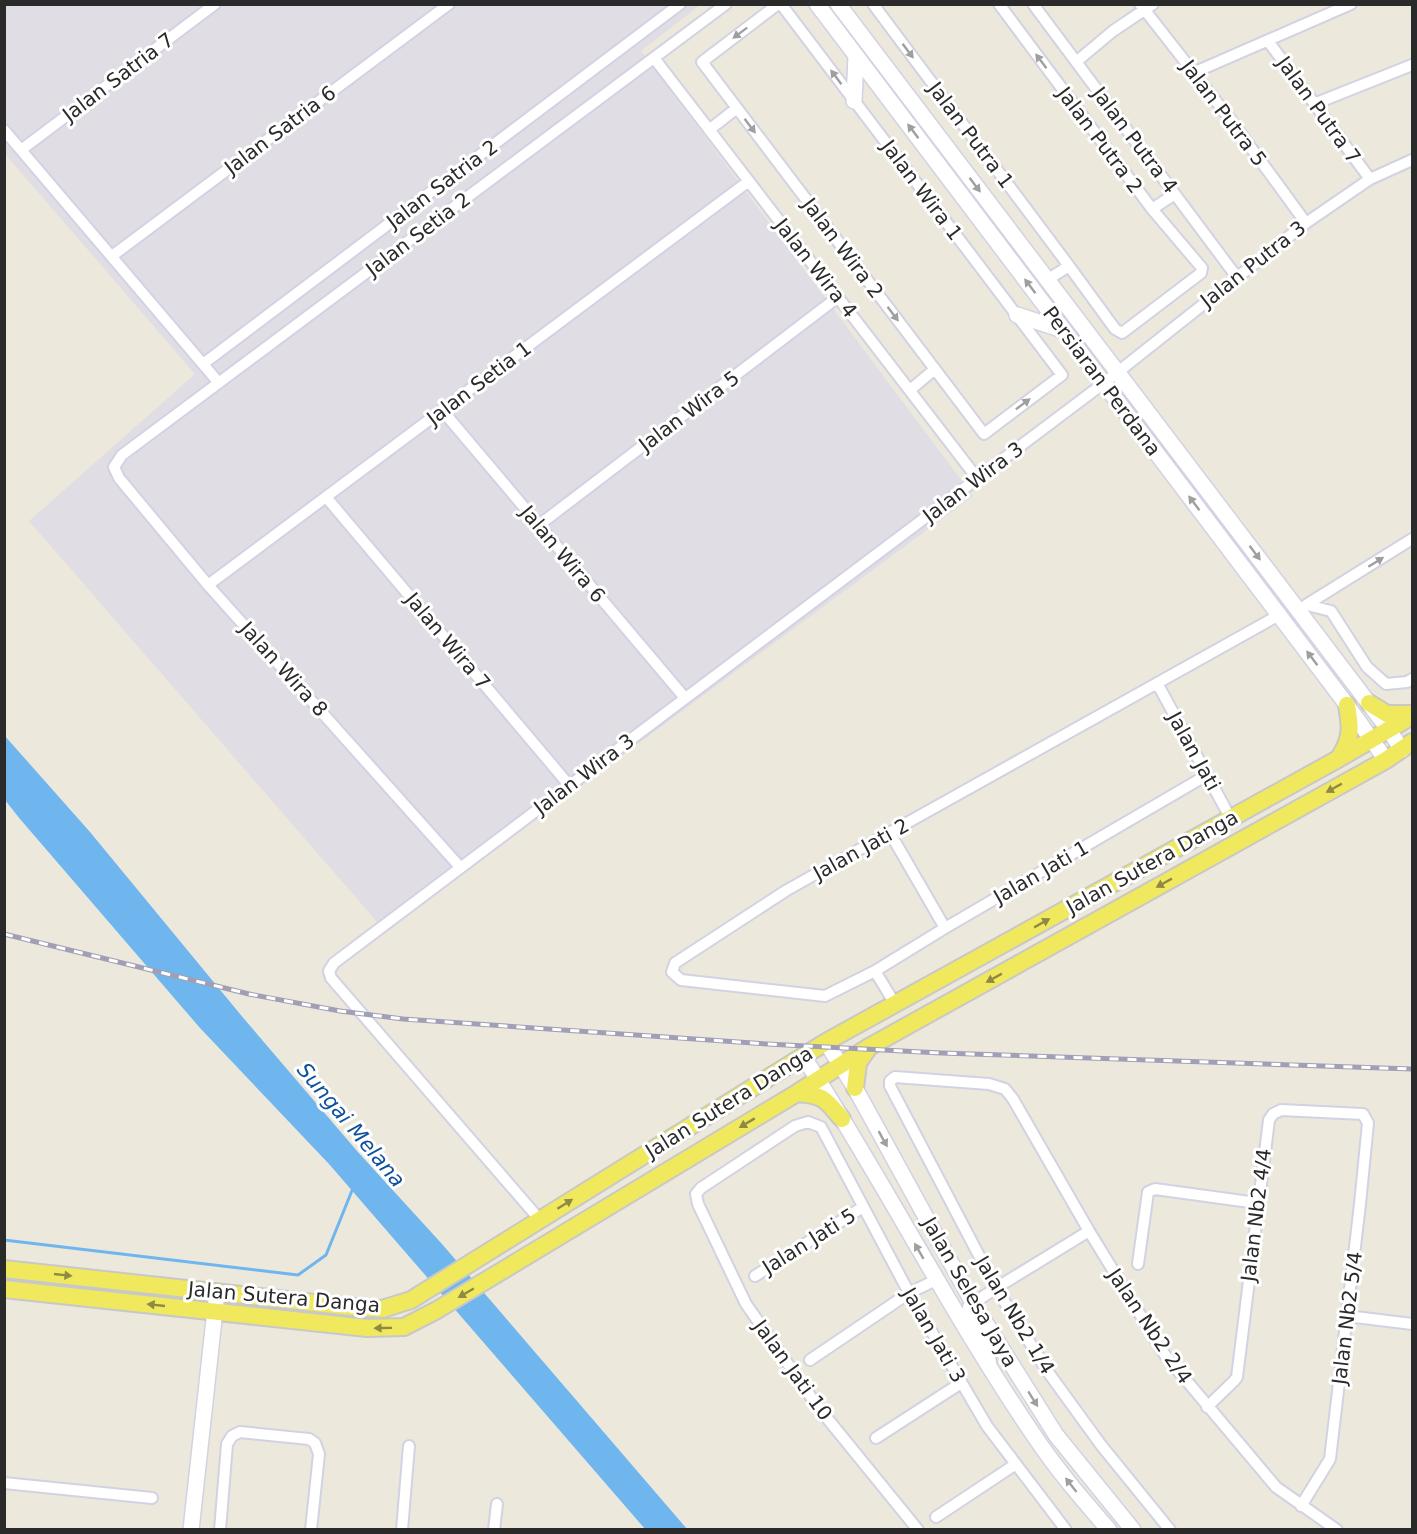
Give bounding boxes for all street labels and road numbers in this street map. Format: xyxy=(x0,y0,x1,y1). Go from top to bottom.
street label: Jalan Satria 7 xyxy=(56,27,178,128)
street label: Jalan Putra 7 xyxy=(1271,50,1366,168)
street label: Jalan Putra 5 xyxy=(1175,54,1272,171)
street label: Jalan Putra 1 xyxy=(922,76,1019,193)
street label: Jalan Satria 6 xyxy=(218,80,340,181)
street label: Jalan Putra 2 xyxy=(1051,81,1148,198)
street label: Jalan Putra 4 xyxy=(1086,81,1183,198)
street label: Jalan Wira 1 xyxy=(875,133,968,245)
street label: Jalan Satria 2 xyxy=(380,134,502,235)
street label: Jalan Setia 2 xyxy=(359,187,475,282)
street label: Jalan Wira 2 xyxy=(796,191,889,303)
street label: Jalan Wira 4 xyxy=(769,212,862,322)
street label: Jalan Putra 3 xyxy=(1194,216,1310,314)
street label: Persiaran Perdana xyxy=(1038,301,1166,461)
street label: Jalan Setia 1 xyxy=(420,336,536,431)
street label: Jalan Wira 5 xyxy=(632,365,744,458)
street label: Jalan Wira 3 xyxy=(916,436,1028,529)
street label: Jalan Wira 6 xyxy=(514,499,611,607)
street label: Jalan Wira 7 xyxy=(399,586,496,694)
street label: Jalan Wira 8 xyxy=(234,615,333,721)
street label: Jalan Jati xyxy=(1162,706,1225,795)
street label: Jalan Wira 3 xyxy=(527,728,639,821)
street label: Jalan Sutera Danga xyxy=(1060,805,1242,920)
street label: Jalan Jati 2 xyxy=(807,813,913,886)
street label: Jalan Jati 1 xyxy=(988,835,1093,910)
street label: Jalan Sutera Danga xyxy=(639,1041,817,1164)
street label: Jalan Nb2 4/4 xyxy=(1236,1147,1276,1285)
street label: Jalan Jati 5 xyxy=(756,1203,860,1280)
street label: Jalan Selesa Jaya xyxy=(916,1211,1023,1371)
street label: Jalan Nb2 1/4 xyxy=(969,1250,1060,1379)
street label: Jalan Nb2 5/4 xyxy=(1327,1250,1367,1388)
street label: Jalan Nb2 2/4 xyxy=(1101,1262,1197,1388)
street label: Jalan Sutera Danga xyxy=(185,1276,381,1317)
street label: Jalan Jati 3 xyxy=(896,1282,971,1387)
street label: Jalan Jati 10 xyxy=(747,1313,837,1425)

